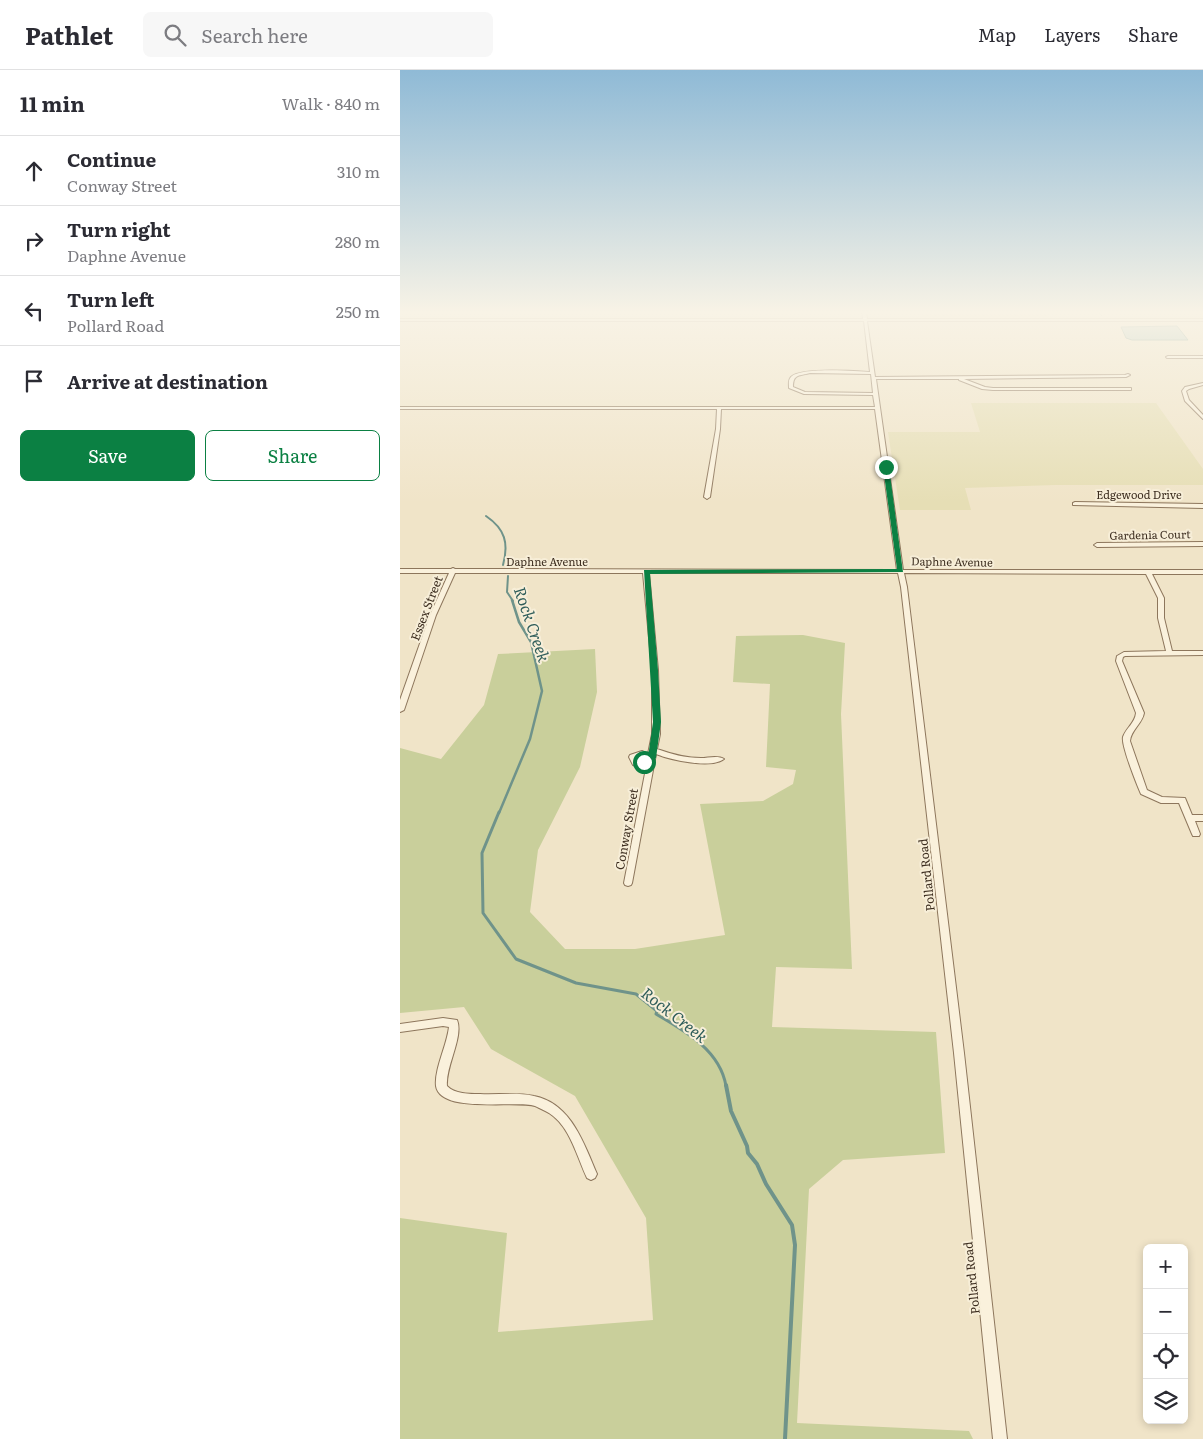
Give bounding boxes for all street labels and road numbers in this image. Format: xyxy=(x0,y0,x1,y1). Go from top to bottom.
street label: Edgewood Drive xyxy=(1096,486,1182,502)
street label: Gardenia Court xyxy=(1109,525,1191,543)
street label: Daphne Avenue xyxy=(911,552,993,570)
street label: Daphne Avenue xyxy=(506,553,588,569)
street label: Essex Street xyxy=(405,573,447,643)
street label: Conway Street xyxy=(610,787,642,871)
street label: Pollard Road xyxy=(913,837,939,912)
street label: Pollard Road xyxy=(958,1240,984,1315)

